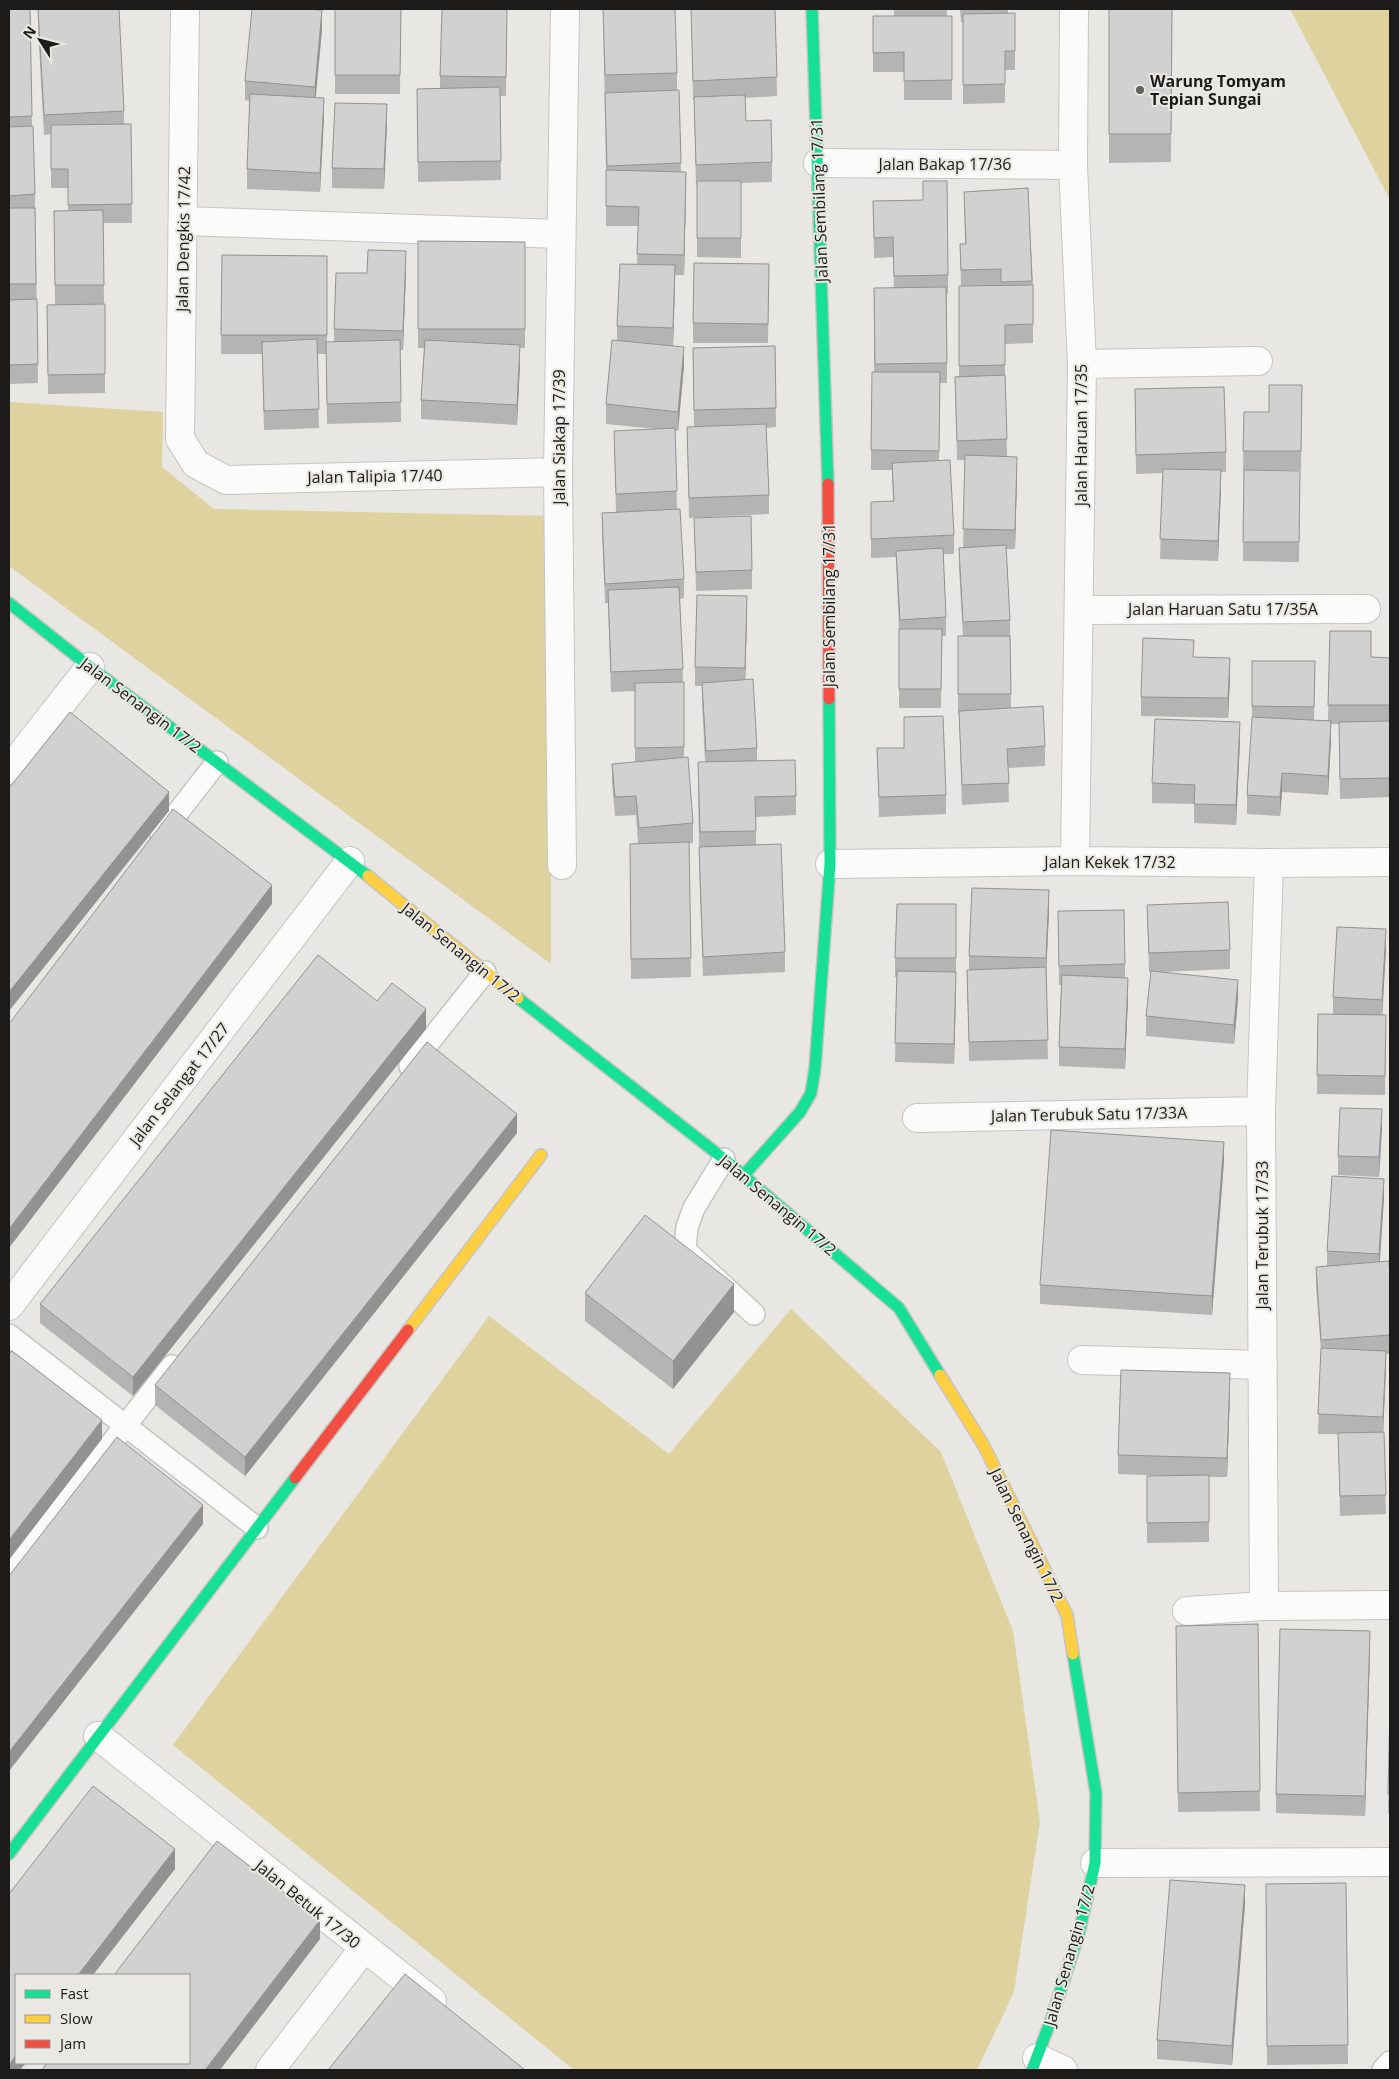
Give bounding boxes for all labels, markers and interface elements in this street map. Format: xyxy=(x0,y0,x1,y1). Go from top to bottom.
north arrow xyxy=(15,15,65,65)
text: N xyxy=(18,22,40,42)
place label: Warung Tomyam Tepian Sungai xyxy=(1150,70,1286,110)
marker: Warung Tomyam Tepian Sungai xyxy=(1134,84,1146,96)
street label: Jalan Sembilang 17/31 xyxy=(805,117,833,285)
street label: Jalan Bakap 17/36 xyxy=(876,153,1012,175)
street label: Jalan Dengkis 17/42 xyxy=(171,166,195,314)
street label: Jalan Haruan 17/35 xyxy=(1070,364,1092,508)
street label: Jalan Siakap 17/39 xyxy=(548,369,570,507)
street label: Jalan Talipia 17/40 xyxy=(305,464,443,488)
street label: Jalan Sembilang 17/31 xyxy=(818,523,840,689)
street label: Jalan Haruan Satu 17/35A xyxy=(1126,598,1319,620)
street label: Jalan Senangin 17/2 xyxy=(74,651,206,758)
street label: Jalan Kekek 17/32 xyxy=(1042,851,1176,873)
street label: Jalan Senangin 17/2 xyxy=(396,896,525,1007)
street label: Jalan Selangat 17/27 xyxy=(123,1018,234,1152)
street label: Jalan Terubuk Satu 17/33A xyxy=(989,1101,1188,1127)
street label: Jalan Senangin 17/2 xyxy=(713,1148,841,1260)
street label: Jalan Terubuk 17/33 xyxy=(1251,1161,1273,1311)
street label: Jalan Senangin 17/2 xyxy=(984,1463,1069,1606)
street label: Jalan Betuk 17/30 xyxy=(249,1853,365,1953)
street label: Jalan Senangin 17/2 xyxy=(1038,1882,1100,2030)
legend xyxy=(15,1974,190,2064)
text: Fast xyxy=(60,1983,89,2003)
text: Slow xyxy=(60,2008,93,2028)
text: Jam xyxy=(58,2033,86,2053)

